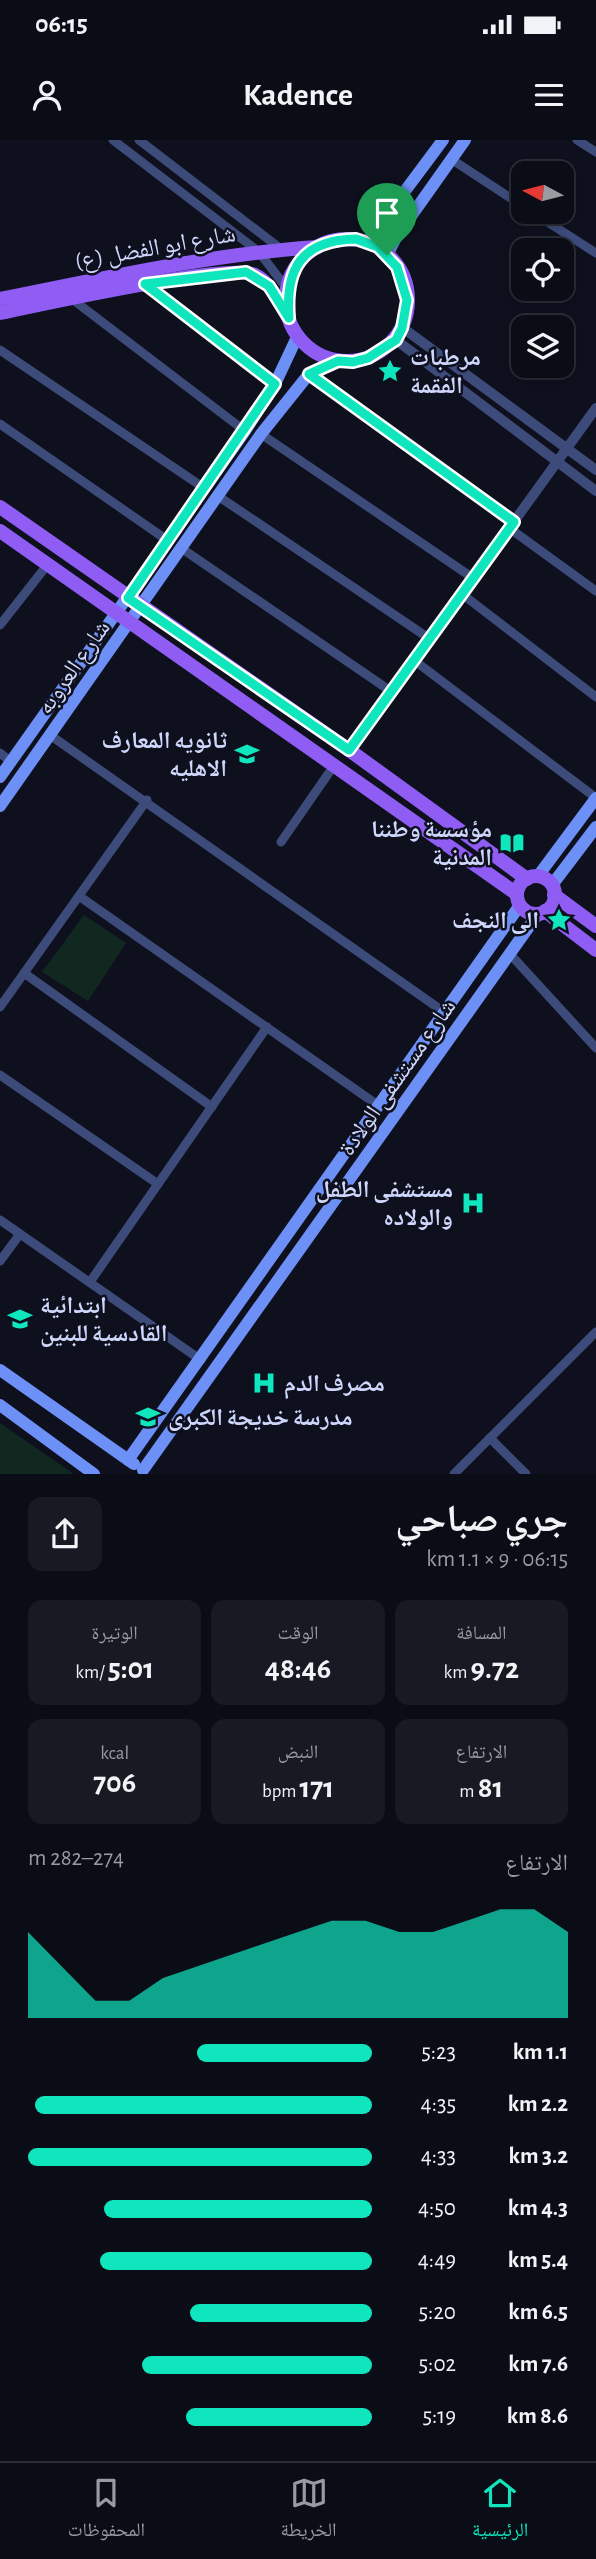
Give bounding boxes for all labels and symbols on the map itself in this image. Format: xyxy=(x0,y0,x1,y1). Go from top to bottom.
north arrow xyxy=(511,161,574,224)
pin xyxy=(357,183,417,255)
street label: شارع ابو الفضل (ع) xyxy=(73,222,238,276)
place label: مرطبات الفقمة xyxy=(410,346,481,398)
place icon: مرطبات الفقمة xyxy=(376,357,404,385)
street label: شارع العروبه xyxy=(33,616,116,720)
place label: ثانويه المعارف الاهليه xyxy=(102,729,228,782)
school or university icon: ثانويه المعارف الاهليه xyxy=(233,740,261,768)
place label: مؤسسة وطننا المدنية xyxy=(371,818,492,871)
library icon: مؤسسة وطننا المدنية xyxy=(498,829,526,857)
place icon: الى النجف xyxy=(545,906,573,934)
place label: الى النجف xyxy=(452,909,539,934)
street label: شارع مستشفى الولادة xyxy=(335,995,462,1161)
place label: مستشفى الطفل والولاده xyxy=(316,1178,453,1230)
hospital icon: مستشفى الطفل والولاده xyxy=(459,1189,487,1217)
place label: ابتدائية القادسية للبنين xyxy=(40,1294,168,1347)
school or university icon: ابتدائية القادسية للبنين xyxy=(6,1305,34,1333)
hospital icon: مصرف الدم xyxy=(250,1369,278,1397)
place label: مصرف الدم xyxy=(284,1372,385,1400)
school or university icon: مدرسة خديجة الكبرى xyxy=(134,1403,162,1431)
place label: مدرسة خديجة الكبرى xyxy=(168,1406,353,1431)

